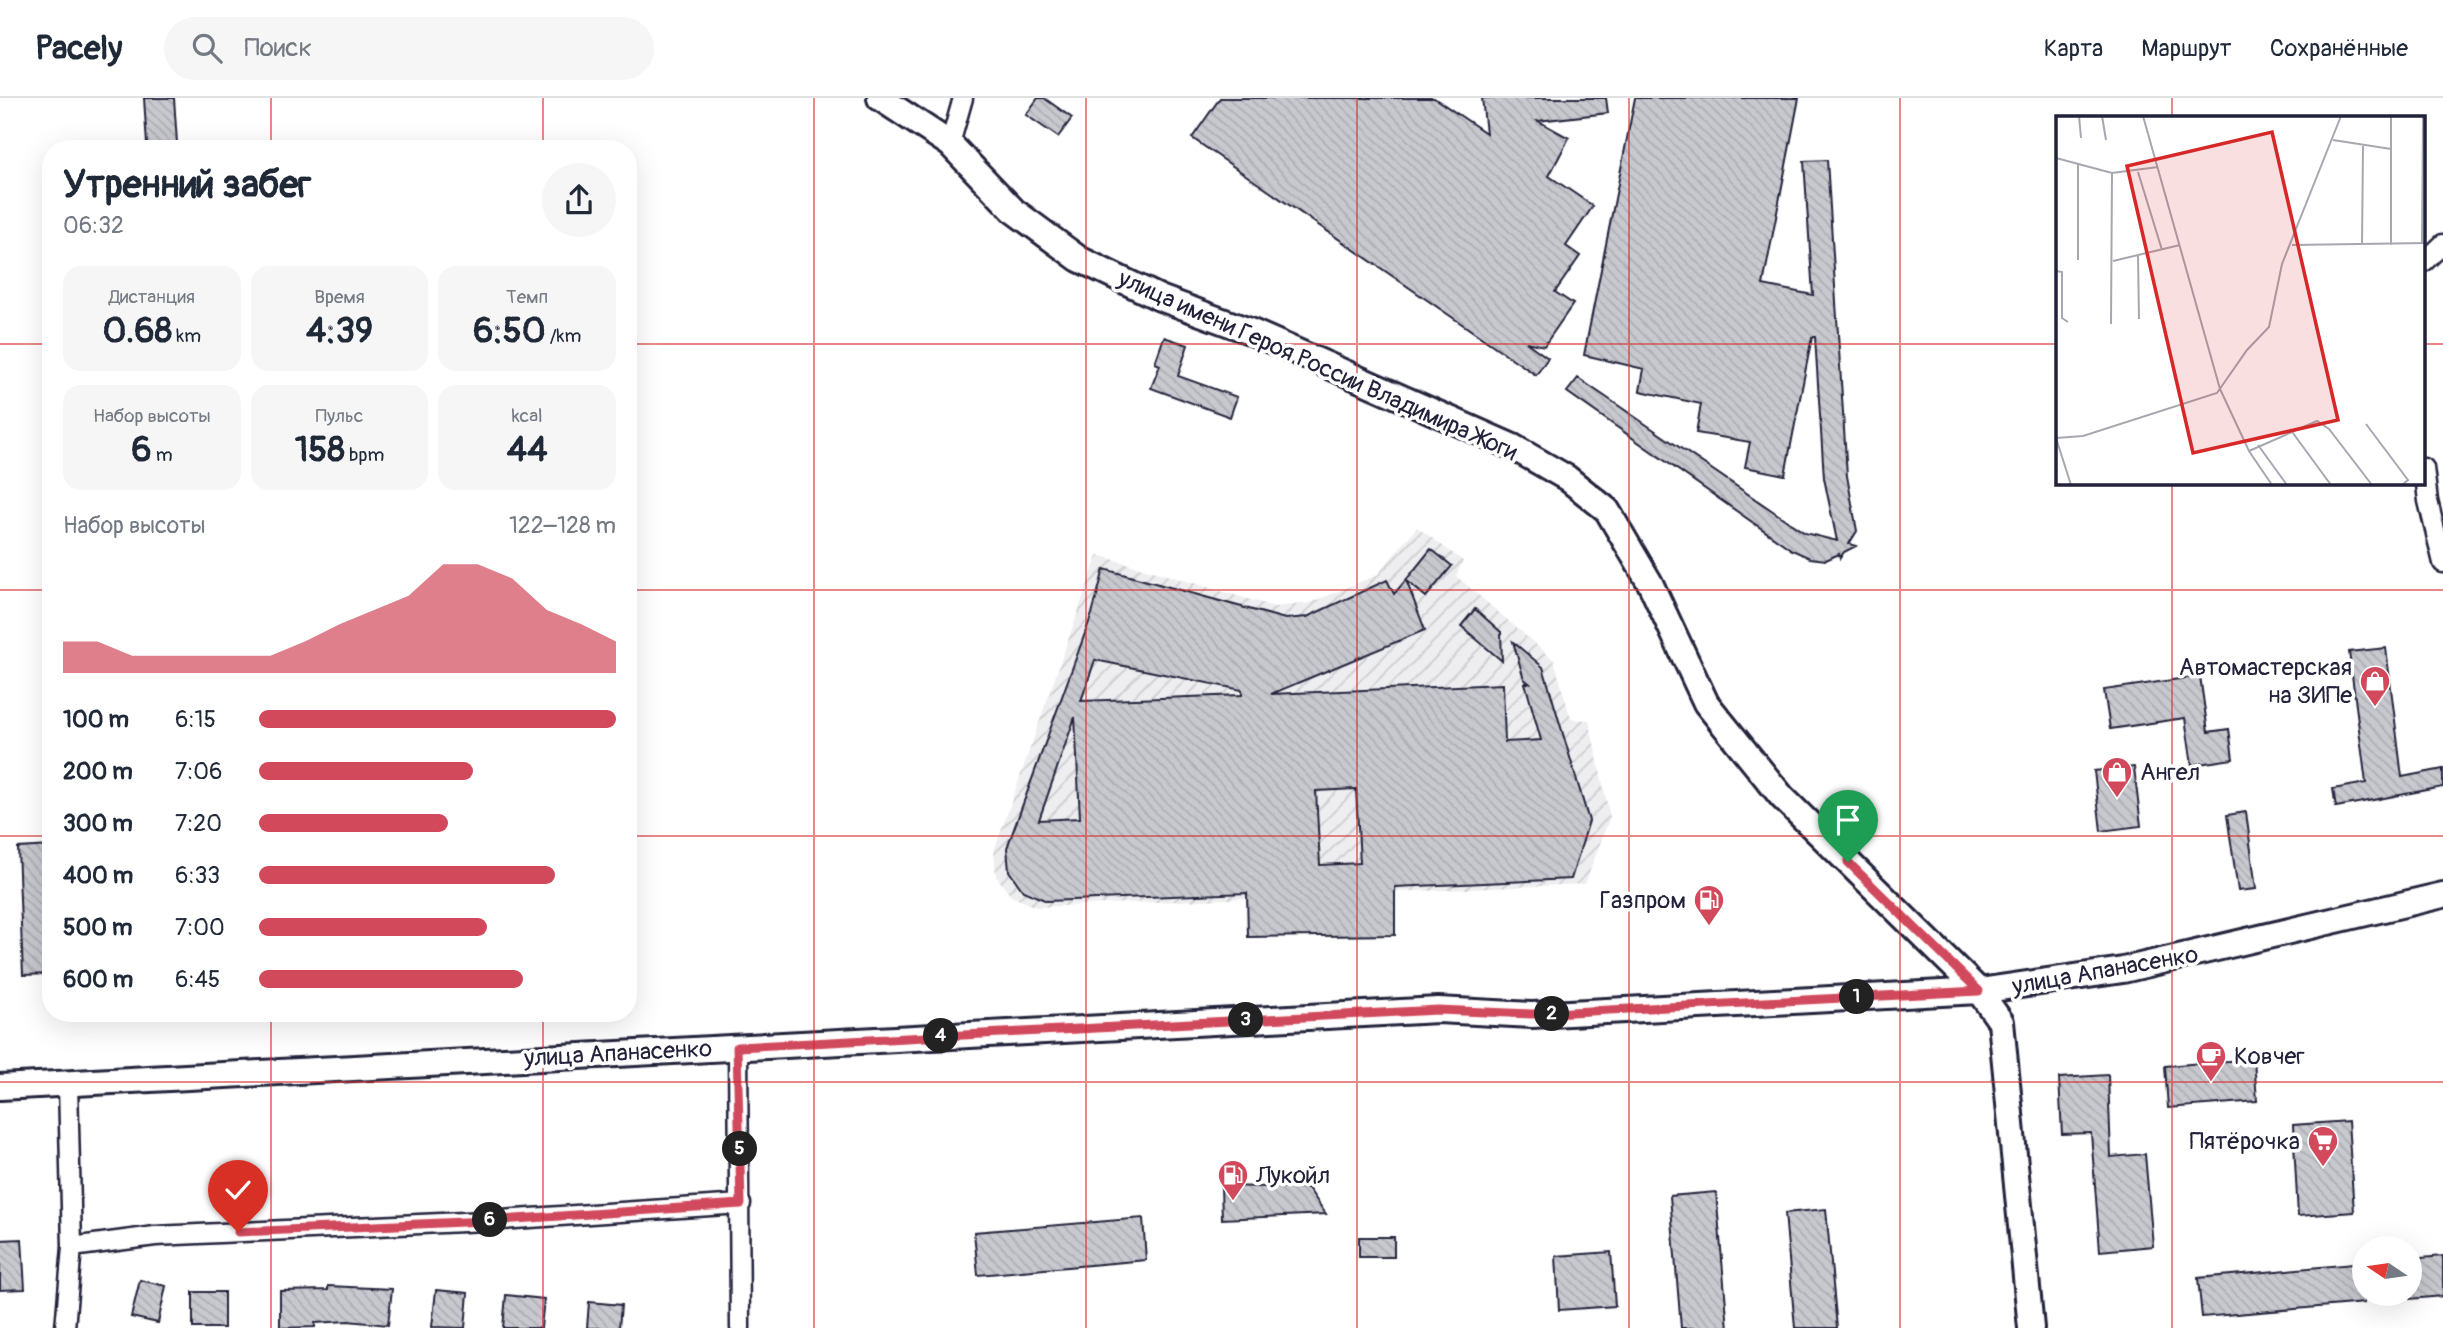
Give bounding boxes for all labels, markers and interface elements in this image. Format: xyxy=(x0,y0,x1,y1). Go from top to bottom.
search box xyxy=(164,17,654,80)
text: Pacely xyxy=(35,28,122,69)
icon: search xyxy=(188,29,226,67)
text: Поиск xyxy=(244,32,312,64)
text: Карта xyxy=(2044,34,2103,63)
text: Маршрут xyxy=(2141,34,2232,63)
text: Сохранённые xyxy=(2270,34,2408,63)
inset map xyxy=(2056,116,2426,485)
text: Утренний забег xyxy=(63,161,311,209)
button: share xyxy=(542,163,616,237)
text: 06:32 xyxy=(63,211,124,240)
street label: улица имени Героя России Владимира Жоги xyxy=(1113,264,1522,467)
text: Дистанция xyxy=(109,285,195,309)
text: Время xyxy=(314,285,365,309)
text: Темп xyxy=(506,285,548,309)
text: 0.68 xyxy=(103,309,172,353)
text: 4:39 xyxy=(306,309,373,353)
text: 6:50 xyxy=(473,309,546,353)
text: km xyxy=(172,324,201,348)
text: /km xyxy=(546,324,581,348)
text: Набор высоты xyxy=(93,404,211,428)
text: Пульс xyxy=(316,404,363,428)
text: kcal xyxy=(512,404,543,428)
text: 6 xyxy=(131,428,152,472)
text: 158 xyxy=(295,428,345,472)
text: 44 xyxy=(507,428,547,472)
text: m xyxy=(152,443,173,467)
text: bpm xyxy=(345,443,384,467)
text: Набор высоты xyxy=(63,511,205,540)
text: 122–128 m xyxy=(509,511,616,540)
place label: Автомастерская на ЗИПе xyxy=(2179,653,2352,710)
shop icon: Автомастерская на ЗИПе xyxy=(2358,664,2392,708)
text: 100 m xyxy=(63,705,129,734)
text: 6:15 xyxy=(175,705,216,734)
shop icon: Ангел xyxy=(2100,755,2134,799)
text: 200 m xyxy=(63,757,133,786)
text: 7:06 xyxy=(175,757,222,786)
place label: Ангел xyxy=(2140,758,2200,787)
pin xyxy=(1818,790,1878,862)
icon: arrive xyxy=(1829,801,1867,839)
text: 300 m xyxy=(63,809,133,838)
text: 7:20 xyxy=(175,809,222,838)
text: 400 m xyxy=(63,861,133,890)
text: 6:33 xyxy=(175,861,220,890)
fuel station icon: Газпром xyxy=(1692,883,1726,927)
place label: Газпром xyxy=(1600,886,1686,915)
text: 500 m xyxy=(63,913,132,942)
text: 7:00 xyxy=(175,913,225,942)
street label: улица Апанасенко xyxy=(2009,940,2200,1001)
text: 600 m xyxy=(63,965,133,994)
text: 6:45 xyxy=(175,965,220,994)
pin: 1 xyxy=(1840,979,1874,1014)
text: 1 xyxy=(1853,984,1860,1008)
pin: 2 xyxy=(1534,996,1570,1032)
text: 2 xyxy=(1546,1001,1557,1025)
pin: 3 xyxy=(1228,1002,1264,1038)
text: 3 xyxy=(1240,1007,1251,1031)
pin: 4 xyxy=(923,1018,958,1054)
text: 4 xyxy=(935,1023,946,1047)
street label: улица Апанасенко xyxy=(522,1034,713,1073)
cafe icon: Ковчег xyxy=(2194,1039,2228,1083)
place label: Ковчег xyxy=(2234,1042,2305,1071)
supermarket icon: Пятёрочка xyxy=(2306,1124,2340,1168)
place label: Пятёрочка xyxy=(2189,1127,2300,1156)
pin: 5 xyxy=(722,1132,758,1166)
text: 5 xyxy=(734,1136,745,1160)
fuel station icon: Лукойл xyxy=(1216,1158,1250,1202)
pin xyxy=(208,1160,268,1232)
place label: Лукойл xyxy=(1255,1161,1330,1190)
icon: check xyxy=(219,1171,257,1209)
pin: 6 xyxy=(472,1202,508,1238)
text: 6 xyxy=(484,1207,495,1231)
north arrow xyxy=(2352,1236,2422,1306)
map controls xyxy=(2352,1236,2422,1306)

